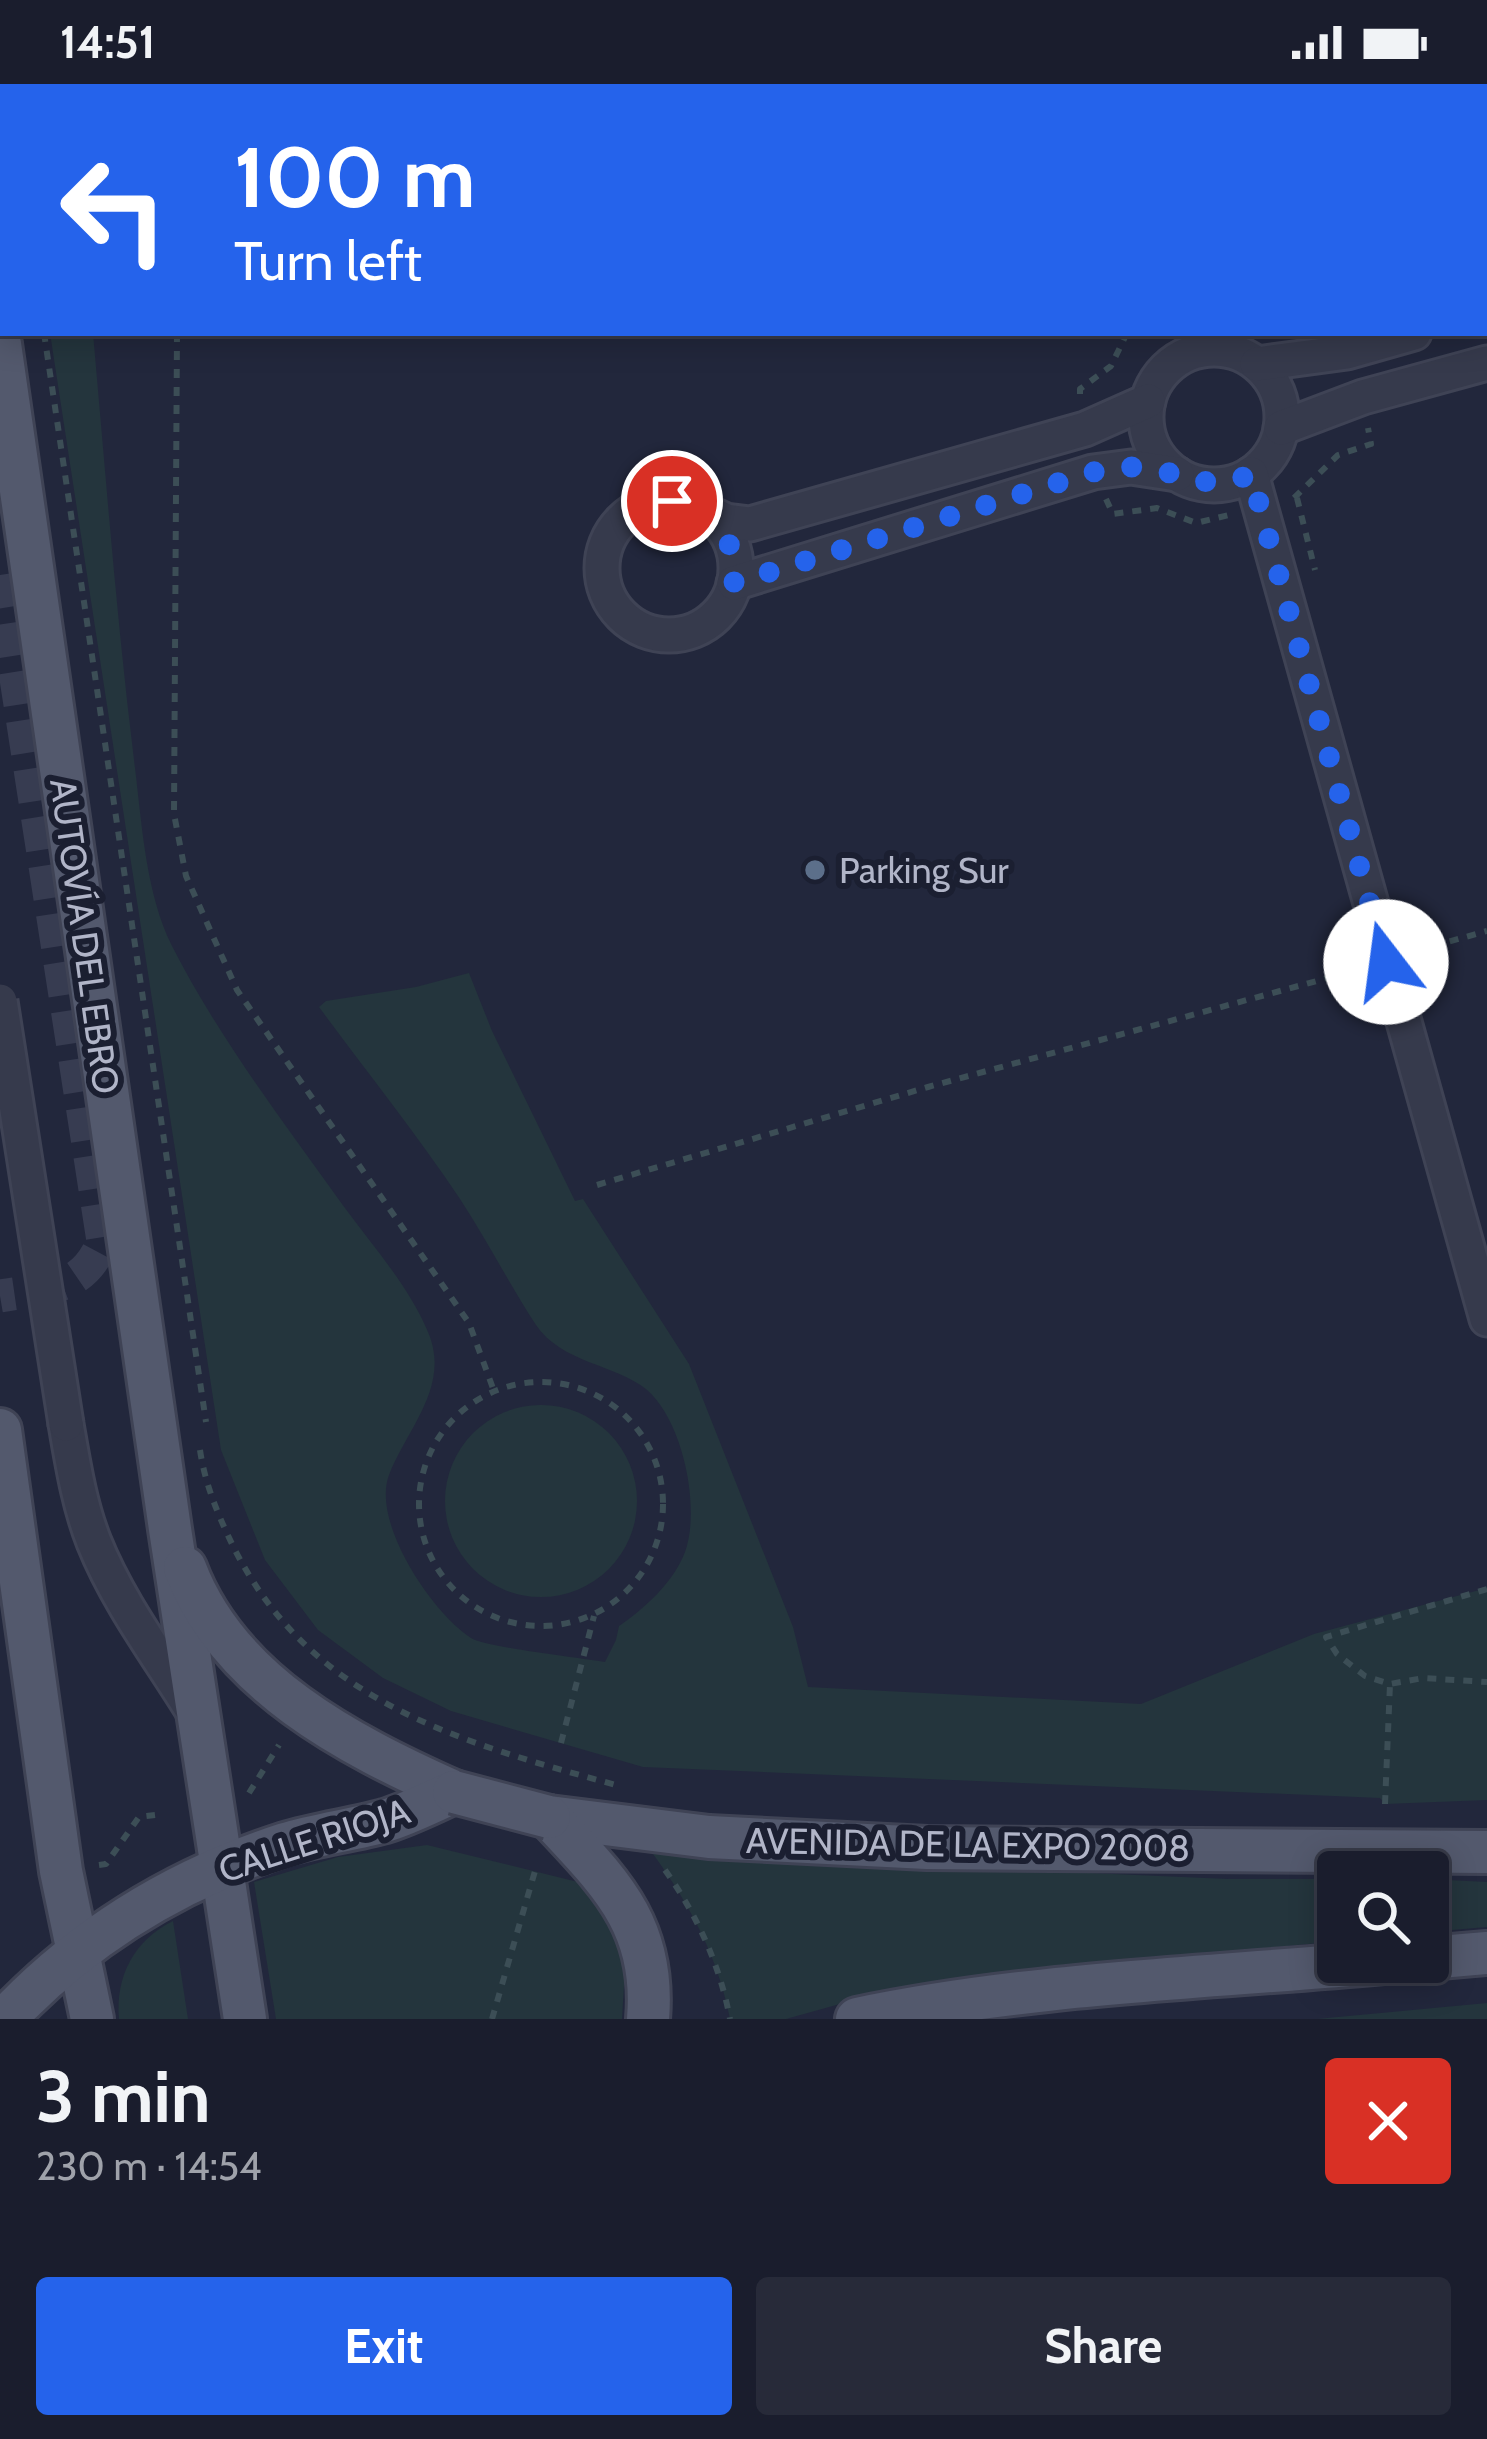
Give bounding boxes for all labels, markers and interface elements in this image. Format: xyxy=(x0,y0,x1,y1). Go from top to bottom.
text: 14:51 xyxy=(60,15,155,69)
text: 100 m xyxy=(234,126,476,228)
icon: left xyxy=(36,132,192,288)
text: Turn left xyxy=(234,228,422,294)
pin xyxy=(621,450,723,552)
icon: arrive xyxy=(639,468,705,534)
street label: AUTOVÍA DEL EBRO xyxy=(41,776,129,1096)
place label: Parking Sur xyxy=(839,848,1009,892)
marker: Parking Sur xyxy=(802,857,828,883)
position arrow xyxy=(1323,899,1449,1025)
street label: CALLE RIOJA xyxy=(213,1788,415,1892)
street label: AVENIDA DE LA EXPO 2008 xyxy=(746,1818,1190,1870)
map controls xyxy=(1317,1851,1449,1983)
button: search xyxy=(1317,1851,1449,1983)
text: 3 min xyxy=(36,2053,211,2140)
button: close xyxy=(1325,2058,1451,2184)
text: 230 m · 14:54 xyxy=(36,2142,262,2190)
button: Exit xyxy=(36,2277,732,2415)
button: Share xyxy=(756,2277,1451,2415)

